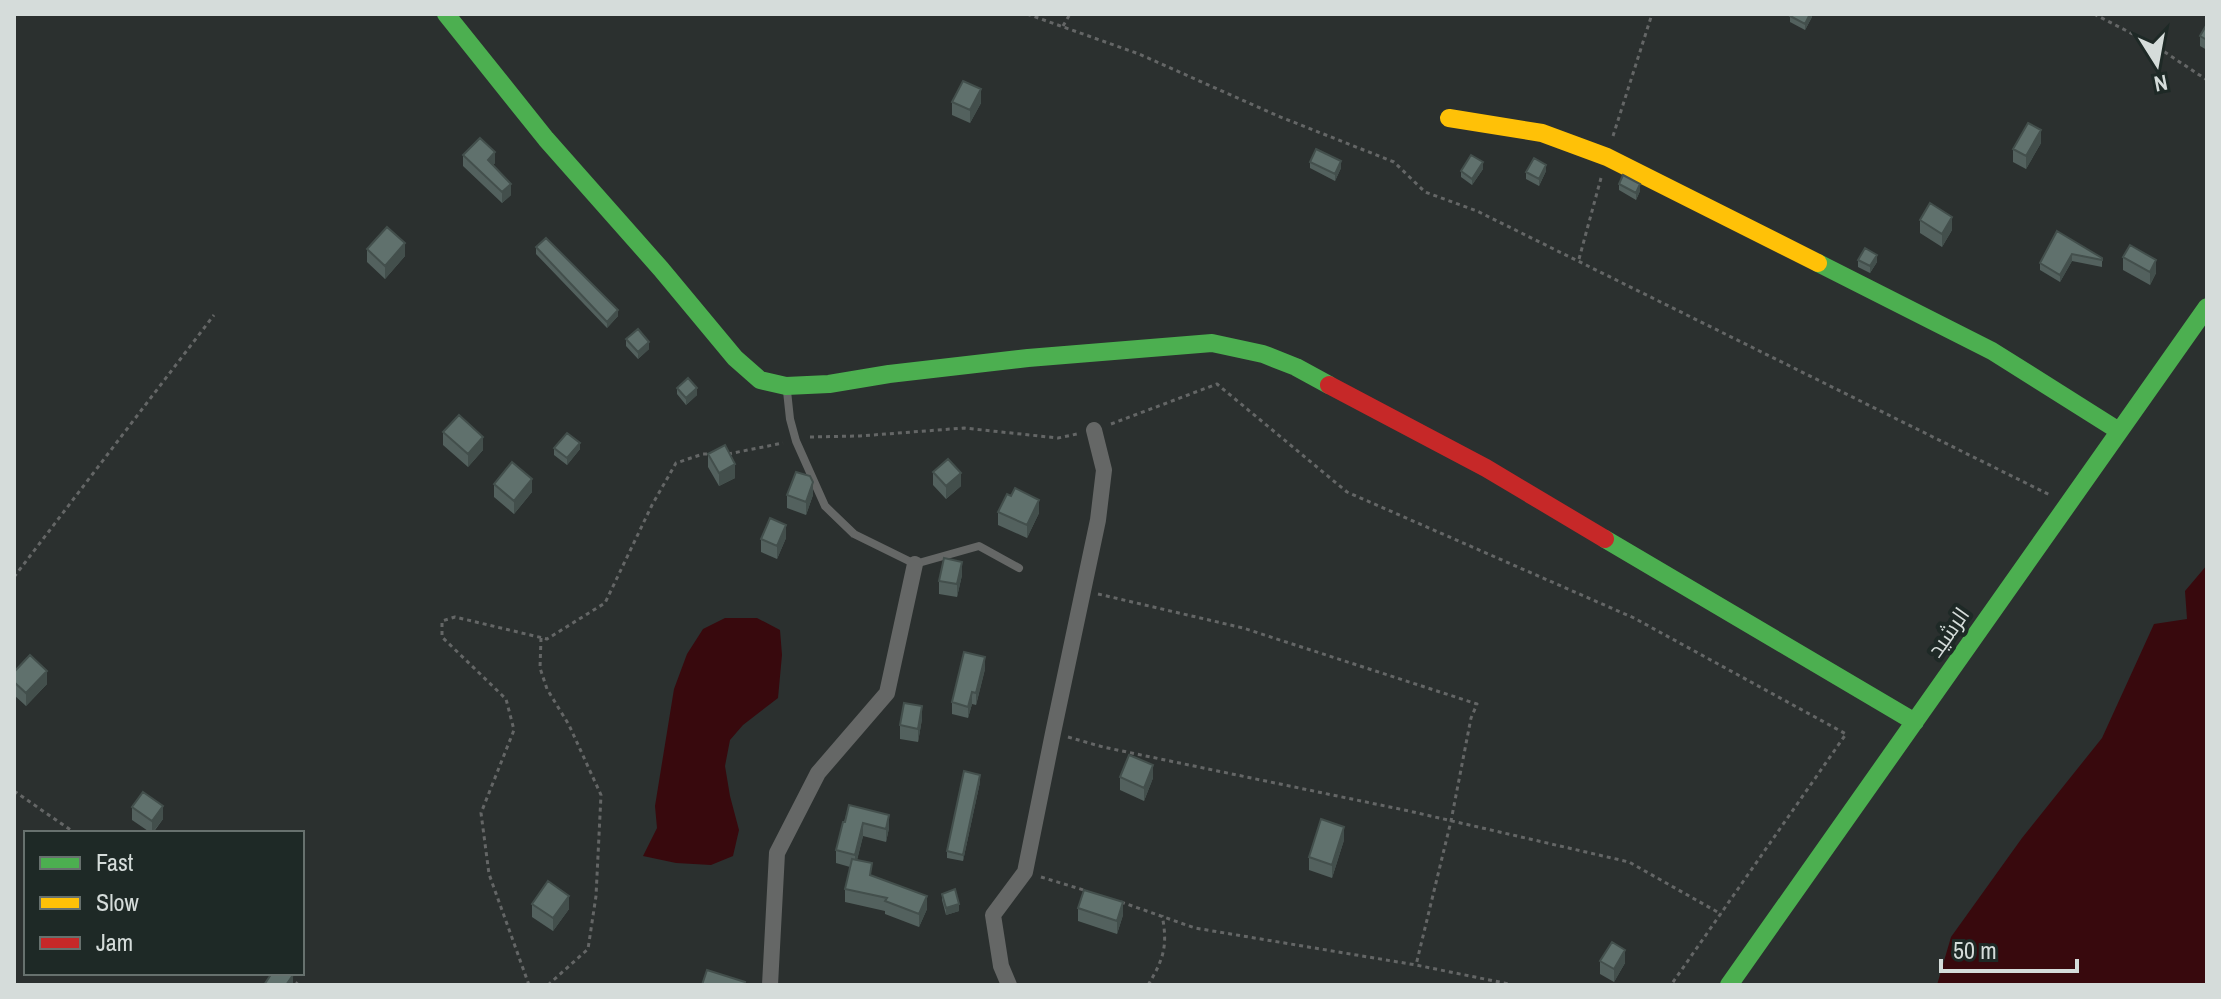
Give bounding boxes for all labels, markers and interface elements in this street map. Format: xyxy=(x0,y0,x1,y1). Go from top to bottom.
north arrow xyxy=(2117,24,2197,104)
text: N xyxy=(2152,68,2170,100)
street label: الرشيد xyxy=(1920,601,1976,663)
legend xyxy=(24,831,304,975)
text: Fast xyxy=(96,846,134,878)
text: Slow xyxy=(96,886,139,918)
scale bar xyxy=(1941,923,2077,973)
text: Jam xyxy=(96,926,133,958)
text: 50 m xyxy=(1953,934,1997,966)

